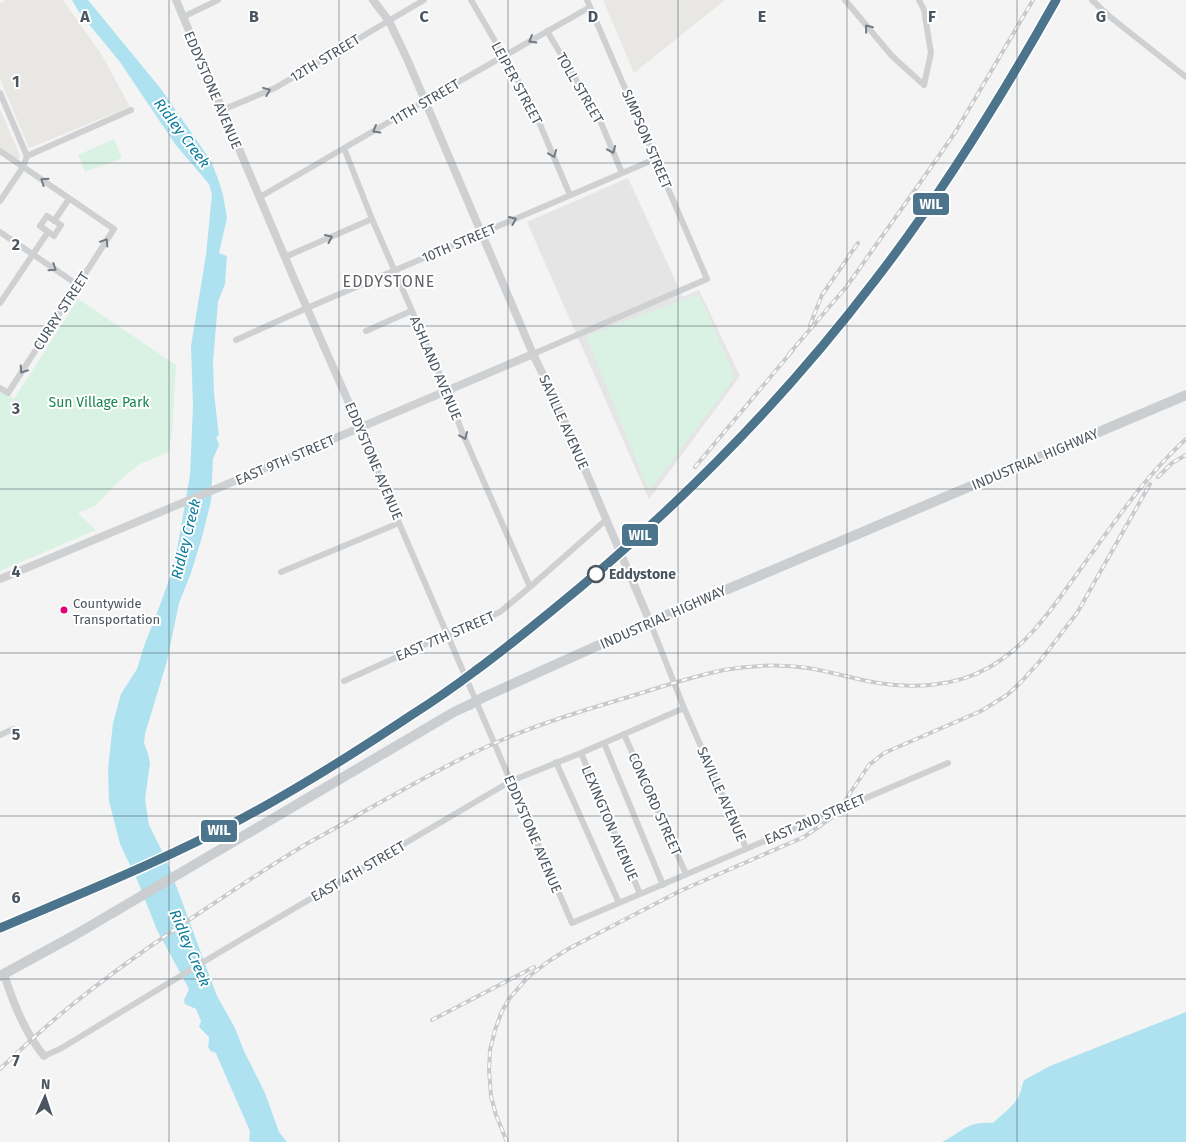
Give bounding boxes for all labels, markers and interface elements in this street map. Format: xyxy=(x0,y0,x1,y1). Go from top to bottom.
text: A xyxy=(79,7,90,26)
text: B xyxy=(249,7,259,26)
text: C xyxy=(419,7,429,26)
text: D xyxy=(588,7,598,26)
text: E xyxy=(758,7,766,26)
text: F xyxy=(928,7,936,26)
text: G xyxy=(1096,7,1106,26)
one-way arrow xyxy=(865,25,874,34)
street label: EDDYSTONE AVENUE xyxy=(180,29,245,152)
street label: 12TH STREET xyxy=(287,31,364,86)
one-way arrow xyxy=(528,33,537,43)
street label: LEIPER STREET xyxy=(488,39,546,128)
street label: TOLL STREET xyxy=(552,50,607,128)
text: 1 xyxy=(12,72,20,91)
street label: 11TH STREET xyxy=(387,75,464,129)
one-way arrow xyxy=(262,87,271,98)
street label: SIMPSON STREET xyxy=(618,87,675,192)
water label: Ridley Creek xyxy=(150,95,214,171)
one-way arrow xyxy=(373,123,382,133)
one-way arrow xyxy=(606,145,617,154)
one-way arrow xyxy=(546,149,557,158)
one-way arrow xyxy=(41,178,50,187)
line badge: WIL xyxy=(912,192,950,216)
text: WIL xyxy=(919,196,943,213)
one-way arrow xyxy=(508,216,517,227)
street label: 10TH STREET xyxy=(419,220,500,267)
one-way arrow xyxy=(324,234,333,245)
text: 2 xyxy=(12,235,20,254)
one-way arrow xyxy=(99,238,108,248)
one-way arrow xyxy=(48,262,57,271)
street label: CURRY STREET xyxy=(30,268,94,354)
district label: EDDYSTONE xyxy=(343,272,435,291)
street label: ASHLAND AVENUE xyxy=(406,313,465,423)
one-way arrow xyxy=(20,365,30,374)
street label: SAVILLE AVENUE xyxy=(535,372,592,472)
park label: Sun Village Park xyxy=(49,394,150,411)
text: 3 xyxy=(11,399,20,418)
street label: EDDYSTONE AVENUE xyxy=(341,400,406,523)
street label: INDUSTRIAL HIGHWAY xyxy=(969,425,1102,494)
one-way arrow xyxy=(458,431,469,440)
street label: EAST 9TH STREET xyxy=(233,432,338,489)
water label: Ridley Creek xyxy=(167,497,205,581)
line badge: WIL xyxy=(621,523,659,547)
text: WIL xyxy=(628,527,652,544)
text: 4 xyxy=(11,562,21,581)
marker: Eddystone xyxy=(587,565,605,583)
place label: Eddystone xyxy=(609,566,676,583)
street label: INDUSTRIAL HIGHWAY xyxy=(597,582,729,653)
place label: Countywide Transportation xyxy=(73,596,160,627)
marker: Countywide Transportation xyxy=(59,605,69,615)
street label: EAST 7TH STREET xyxy=(393,608,498,665)
text: 5 xyxy=(12,725,21,744)
street label: SAVILLE AVENUE xyxy=(693,744,750,844)
street label: CONCORD STREET xyxy=(624,750,685,859)
street label: LEXINGTON AVENUE xyxy=(578,763,641,883)
street label: EDDYSTONE AVENUE xyxy=(500,773,565,896)
street label: EAST 2ND STREET xyxy=(762,790,869,848)
line badge: WIL xyxy=(200,819,238,843)
text: WIL xyxy=(207,822,231,839)
street label: EAST 4TH STREET xyxy=(308,837,409,905)
text: 6 xyxy=(11,888,21,907)
water label: Ridley Creek xyxy=(166,907,214,989)
text: 7 xyxy=(12,1051,20,1070)
north arrow xyxy=(20,1072,70,1122)
text: N xyxy=(41,1076,51,1093)

